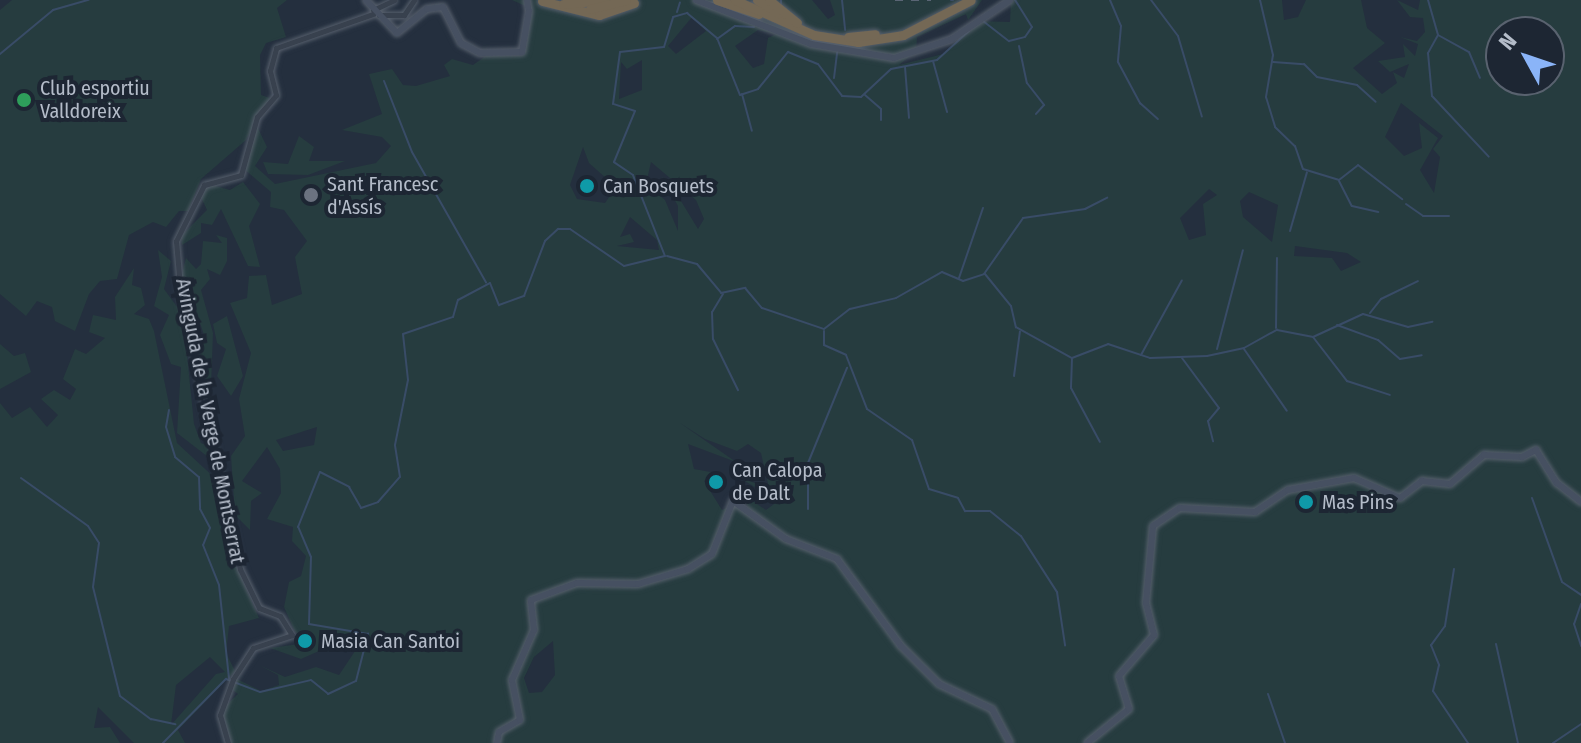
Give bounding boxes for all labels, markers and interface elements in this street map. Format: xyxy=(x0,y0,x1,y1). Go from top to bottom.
north arrow xyxy=(1485,16,1565,96)
text: N xyxy=(1493,28,1522,55)
place label: Club esportiu Valldoreix xyxy=(40,76,150,123)
marker: Club esportiu Valldoreix xyxy=(15,91,33,109)
place label: Sant Francesc d'Assís xyxy=(327,172,438,219)
place label: Can Bosquets xyxy=(603,174,714,198)
marker: Can Bosquets xyxy=(578,177,596,195)
marker: Sant Francesc d'Assís xyxy=(302,186,320,204)
street label: Avinguda de la Verge de Montserrat xyxy=(171,276,249,566)
place label: Can Calopa de Dalt xyxy=(732,458,823,505)
marker: Can Calopa de Dalt xyxy=(707,473,725,491)
place label: Mas Pins xyxy=(1322,490,1394,514)
marker: Mas Pins xyxy=(1297,493,1315,511)
place label: Masia Can Santoi xyxy=(321,629,460,653)
marker: Masia Can Santoi xyxy=(296,632,314,650)

